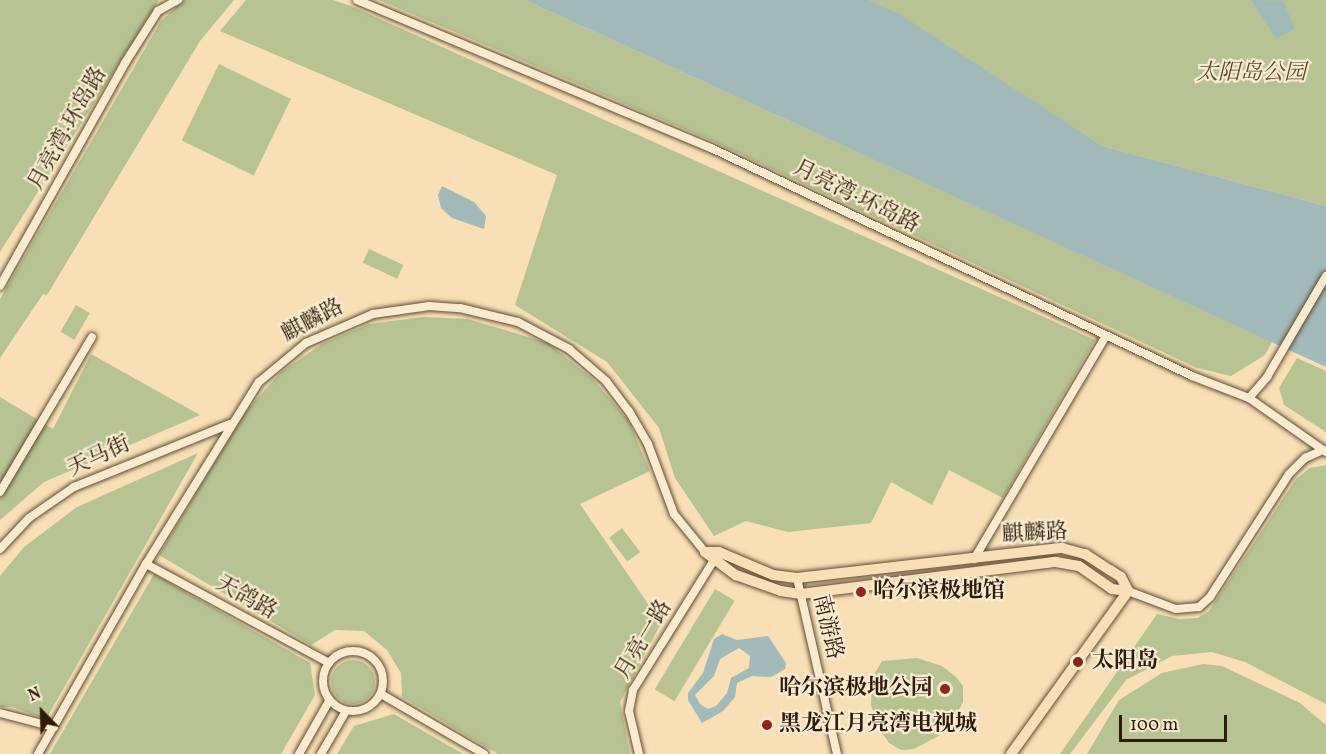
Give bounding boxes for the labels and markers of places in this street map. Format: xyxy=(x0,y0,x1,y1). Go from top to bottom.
place label: 哈尔滨极地馆 xyxy=(873,579,1005,605)
marker: 哈尔滨极地馆 xyxy=(854,585,868,599)
place label: 太阳岛 xyxy=(1092,649,1158,675)
marker: 太阳岛 xyxy=(1069,653,1087,671)
place label: 哈尔滨极地公园 xyxy=(779,676,933,702)
marker: 哈尔滨极地公园 xyxy=(938,682,952,696)
place label: 黑龙江月亮湾电视城 xyxy=(779,712,977,738)
marker: 黑龙江月亮湾电视城 xyxy=(760,718,774,732)

